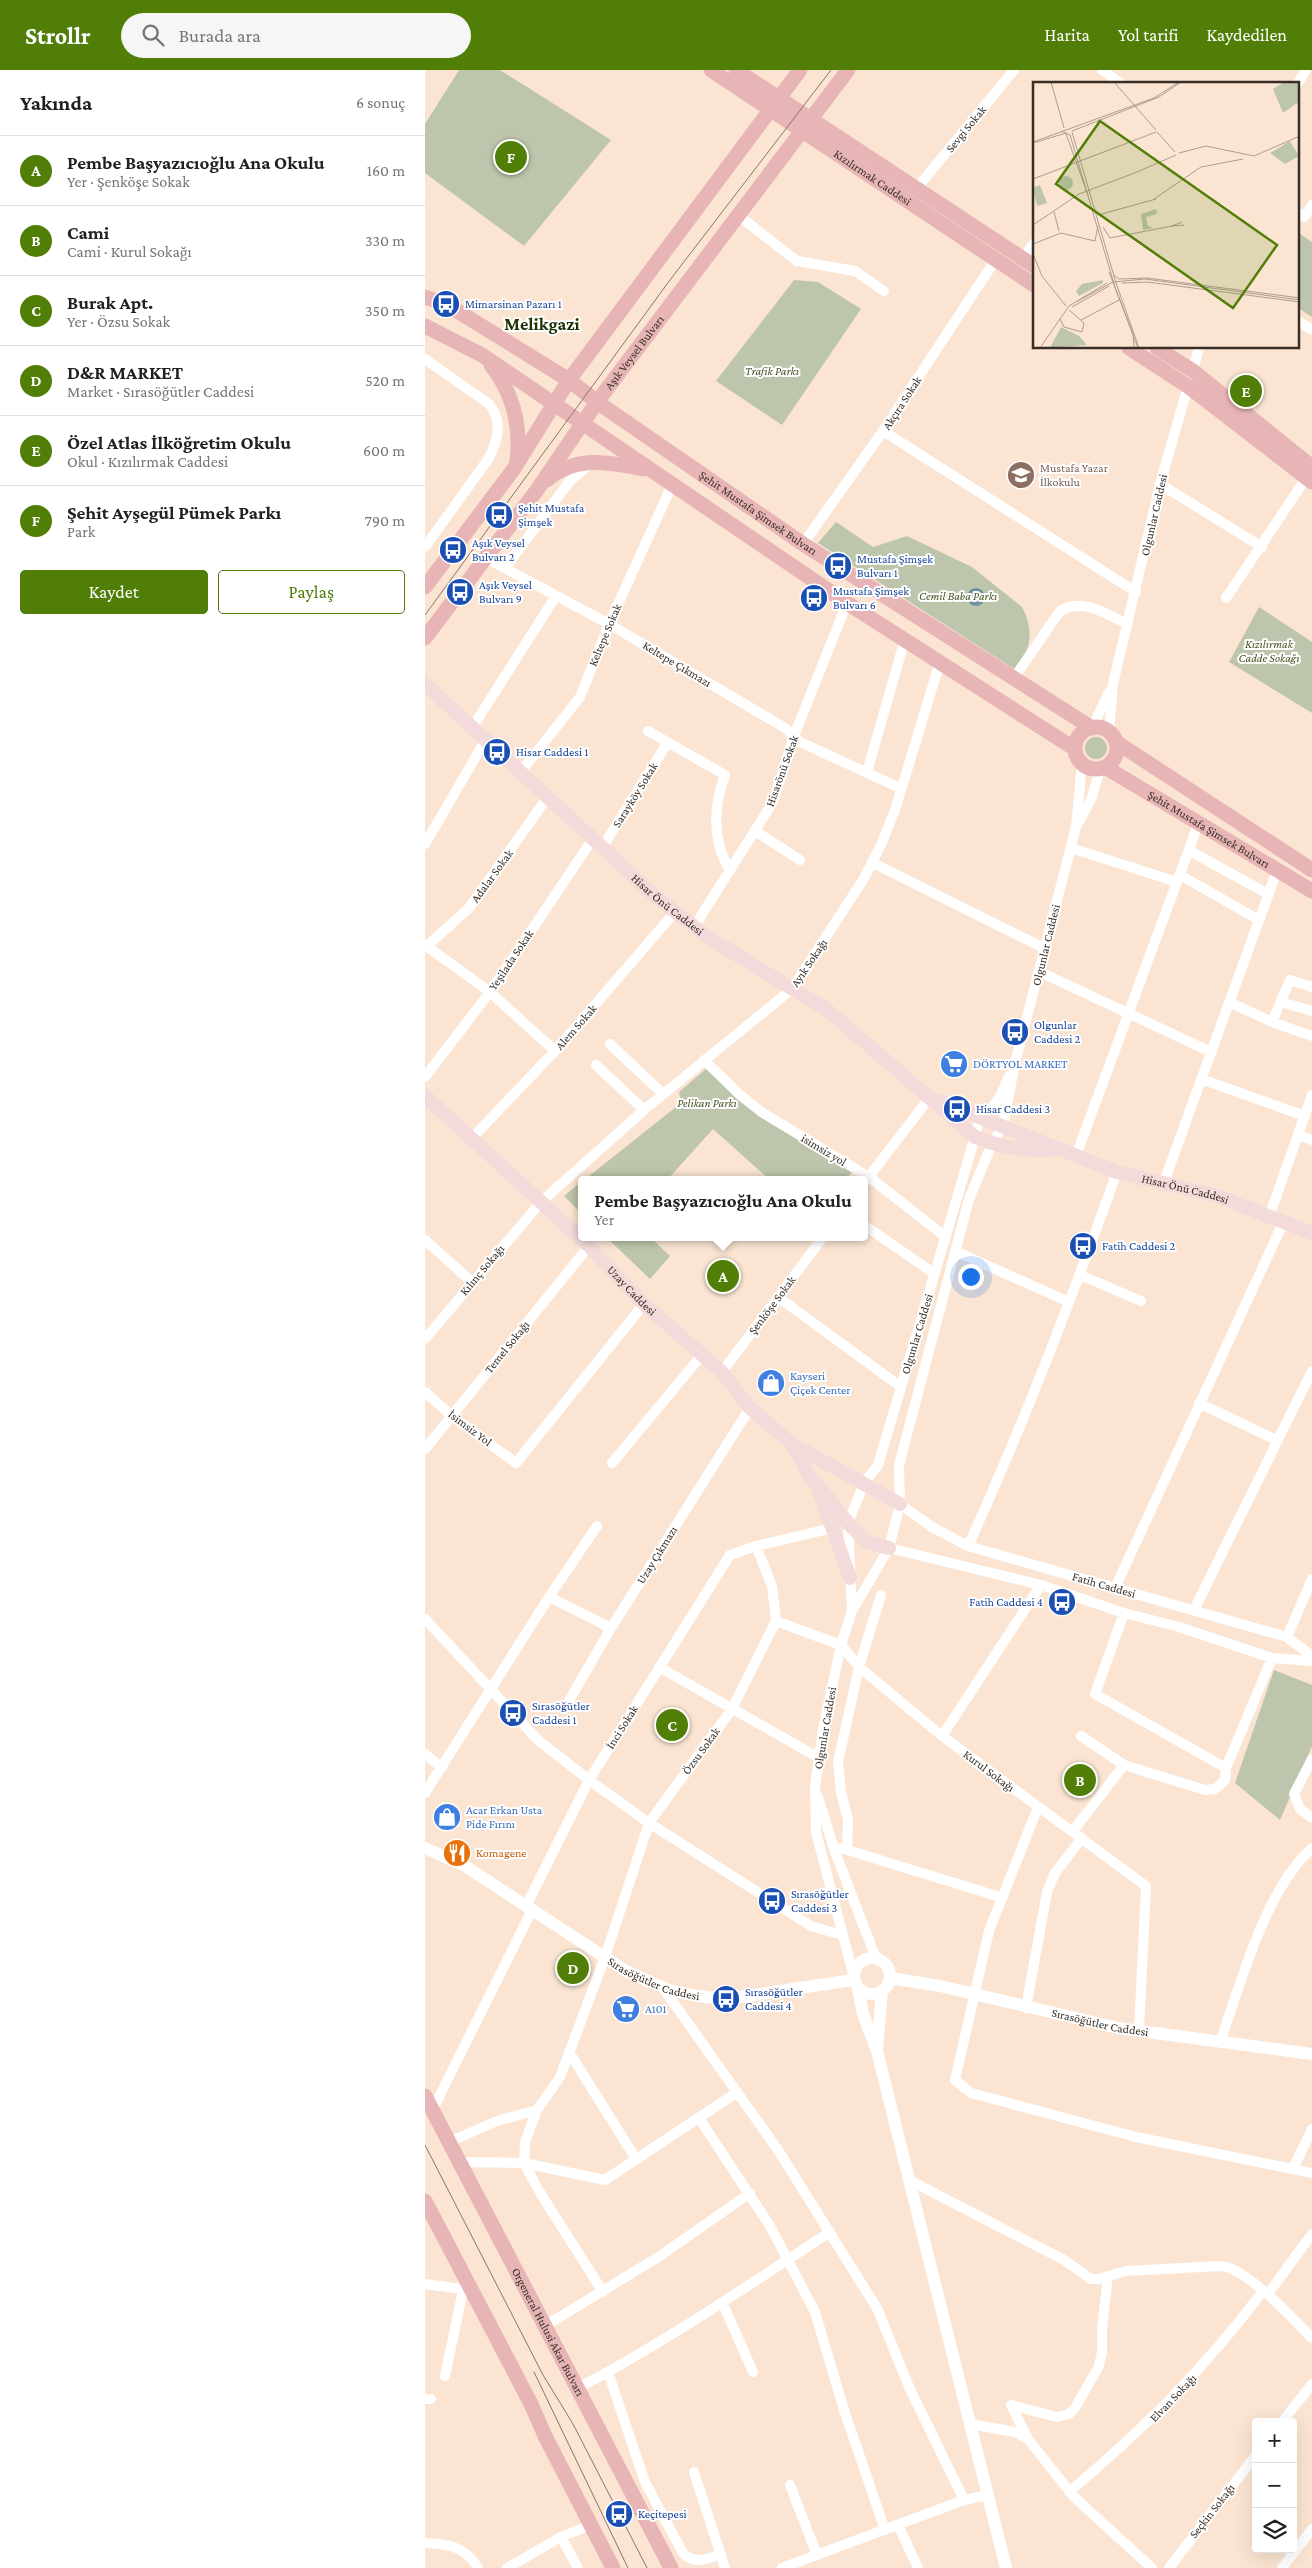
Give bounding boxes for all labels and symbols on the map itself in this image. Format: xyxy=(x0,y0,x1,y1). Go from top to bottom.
inset map xyxy=(1033,82,1299,349)
street label: Sevgi Sokak xyxy=(943,103,989,155)
pin: F xyxy=(495,138,527,176)
street label: Kızılırmak Caddesi xyxy=(831,147,914,208)
bus stop icon: Mimarsinan Pazarı 1 xyxy=(431,289,461,319)
place label: Mimarsinan Pazarı 1 xyxy=(465,297,562,311)
street label: Aşık Veysel Bulvarı xyxy=(602,313,667,393)
district label: Melikgazi xyxy=(504,314,580,334)
park label: Trafik Parkı xyxy=(745,364,799,378)
pin: E xyxy=(1230,372,1262,410)
street label: Akçıra Sokak xyxy=(880,373,925,432)
school or university icon: Mustafa Yazar İlkokulu xyxy=(1006,460,1036,490)
place label: Mustafa Yazar İlkokulu xyxy=(1040,461,1109,489)
street label: Şehit Mustafa Şimsek Bulvarı xyxy=(697,468,820,558)
street label: Olgunlar Caddesi xyxy=(1138,473,1170,557)
bus stop icon: Şehit Mustafa Şimşek xyxy=(484,500,514,530)
place label: Şehit Mustafa Şimşek xyxy=(518,501,585,529)
bus stop icon: Aşık Veysel Bulvarı 2 xyxy=(438,535,468,565)
place label: Aşık Veysel Bulvarı 2 xyxy=(472,536,525,564)
bus stop icon: Mustafa Şimşek Bulvarı 1 xyxy=(823,551,853,581)
place label: Mustafa Şimşek Bulvarı 1 xyxy=(857,552,933,580)
bus stop icon: Aşık Veysel Bulvarı 9 xyxy=(445,577,475,607)
place label: Aşık Veysel Bulvarı 9 xyxy=(479,578,532,606)
bus stop icon: Mustafa Şimşek Bulvarı 6 xyxy=(799,583,829,613)
place label: Mustafa Şimşek Bulvarı 6 xyxy=(833,584,909,612)
park label: Cemil Baba Parkı xyxy=(919,589,997,603)
street label: Keltepe Sokak xyxy=(586,601,625,668)
park label: Kızılırmak Cadde Sokağı xyxy=(1239,637,1299,665)
street label: Keltepe Çıkmazı xyxy=(640,638,714,690)
street label: Hisarönü Sokak xyxy=(763,733,801,809)
bus stop icon: Hisar Caddesi 1 xyxy=(482,737,512,767)
place label: Hisar Caddesi 1 xyxy=(516,745,588,759)
street label: Sarayköy Sokak xyxy=(609,760,661,830)
street label: Şehit Mustafa Şimsek Bulvarı xyxy=(1145,787,1272,871)
street label: Adalar Sokak xyxy=(468,846,516,905)
street label: Hisar Önü Caddesi xyxy=(629,871,707,938)
street label: Olgunlar Caddesi xyxy=(1029,903,1063,987)
street label: Yeşilada Sokak xyxy=(486,927,537,993)
street label: Ayık Sokağı xyxy=(788,936,830,990)
street label: Alem Sokak xyxy=(552,1001,600,1053)
bus stop icon: Olgunlar Caddesi 2 xyxy=(1000,1017,1030,1047)
place label: Olgunlar Caddesi 2 xyxy=(1034,1018,1081,1046)
supermarket icon: DÖRTYOL MARKET xyxy=(939,1049,969,1079)
place label: DÖRTYOL MARKET xyxy=(973,1057,1068,1071)
bus stop icon: Hisar Caddesi 3 xyxy=(942,1094,972,1124)
park label: Pelikan Parkı xyxy=(677,1096,737,1110)
place label: Hisar Caddesi 3 xyxy=(976,1102,1050,1116)
street label: isimsiz yol xyxy=(799,1131,849,1169)
street label: Hisar Önü Caddesi xyxy=(1140,1171,1231,1207)
bus stop icon: Fatih Caddesi 2 xyxy=(1068,1231,1098,1261)
place label: Fatih Caddesi 2 xyxy=(1102,1239,1176,1253)
street label: Kılınç Sokağı xyxy=(457,1242,507,1298)
pin: A xyxy=(707,1257,739,1295)
street label: Uzay Caddesi xyxy=(604,1263,659,1319)
your location xyxy=(958,1264,984,1290)
street label: Şenköşe Sokak xyxy=(745,1273,799,1337)
street label: Olgunlar Caddesi xyxy=(898,1292,936,1376)
street label: Temel Sokağı xyxy=(482,1318,532,1376)
shop icon: Kayseri Çiçek Center xyxy=(756,1368,786,1398)
place label: Kayseri Çiçek Center xyxy=(790,1369,851,1397)
street label: İsimsiz Yol xyxy=(445,1407,495,1449)
street label: Uzay Çıkmazı xyxy=(634,1524,680,1586)
street label: Fatih Caddesi xyxy=(1071,1569,1137,1601)
bus stop icon: Fatih Caddesi 4 xyxy=(1047,1587,1077,1617)
place label: Fatih Caddesi 4 xyxy=(969,1595,1043,1609)
street label: Olgunlar Caddesi xyxy=(811,1686,839,1770)
bus stop icon: Sırasöğütler Caddesi 1 xyxy=(498,1698,528,1728)
place label: Sırasöğütler Caddesi 1 xyxy=(532,1699,591,1727)
street label: İnci Sokak xyxy=(603,1702,641,1751)
pin: C xyxy=(656,1706,688,1744)
street label: Özsu Sokak xyxy=(679,1724,723,1777)
street label: Kurul Sokağı xyxy=(960,1747,1018,1795)
pin: B xyxy=(1064,1761,1096,1799)
shop icon: Acar Erkan Usta Pide Fırını xyxy=(432,1802,462,1832)
place label: Acar Erkan Usta Pide Fırını xyxy=(466,1803,543,1831)
restaurant icon: Komagene xyxy=(442,1838,472,1868)
place label: Komagene xyxy=(476,1846,527,1860)
bus stop icon: Sırasöğütler Caddesi 3 xyxy=(757,1886,787,1916)
place label: Sırasöğütler Caddesi 3 xyxy=(791,1887,850,1915)
pin: D xyxy=(557,1949,589,1987)
street label: Sırasöğütler Caddesi xyxy=(605,1954,700,2003)
bus stop icon: Sırasöğütler Caddesi 4 xyxy=(711,1984,741,2014)
place label: Sırasöğütler Caddesi 4 xyxy=(745,1985,804,2013)
supermarket icon: A101 xyxy=(611,1994,641,2024)
place label: A101 xyxy=(645,2002,667,2016)
street label: Sırasöğütler Caddesi xyxy=(1050,2006,1149,2039)
street label: Orgeneral Hulusi Akar Bulvarı xyxy=(509,2265,587,2398)
street label: Elvan Sokağı xyxy=(1147,2371,1199,2425)
street label: Seçkin Sokağı xyxy=(1186,2481,1238,2541)
bus stop icon: Keçitepesi xyxy=(604,2499,634,2529)
place label: Keçitepesi xyxy=(638,2507,687,2521)

